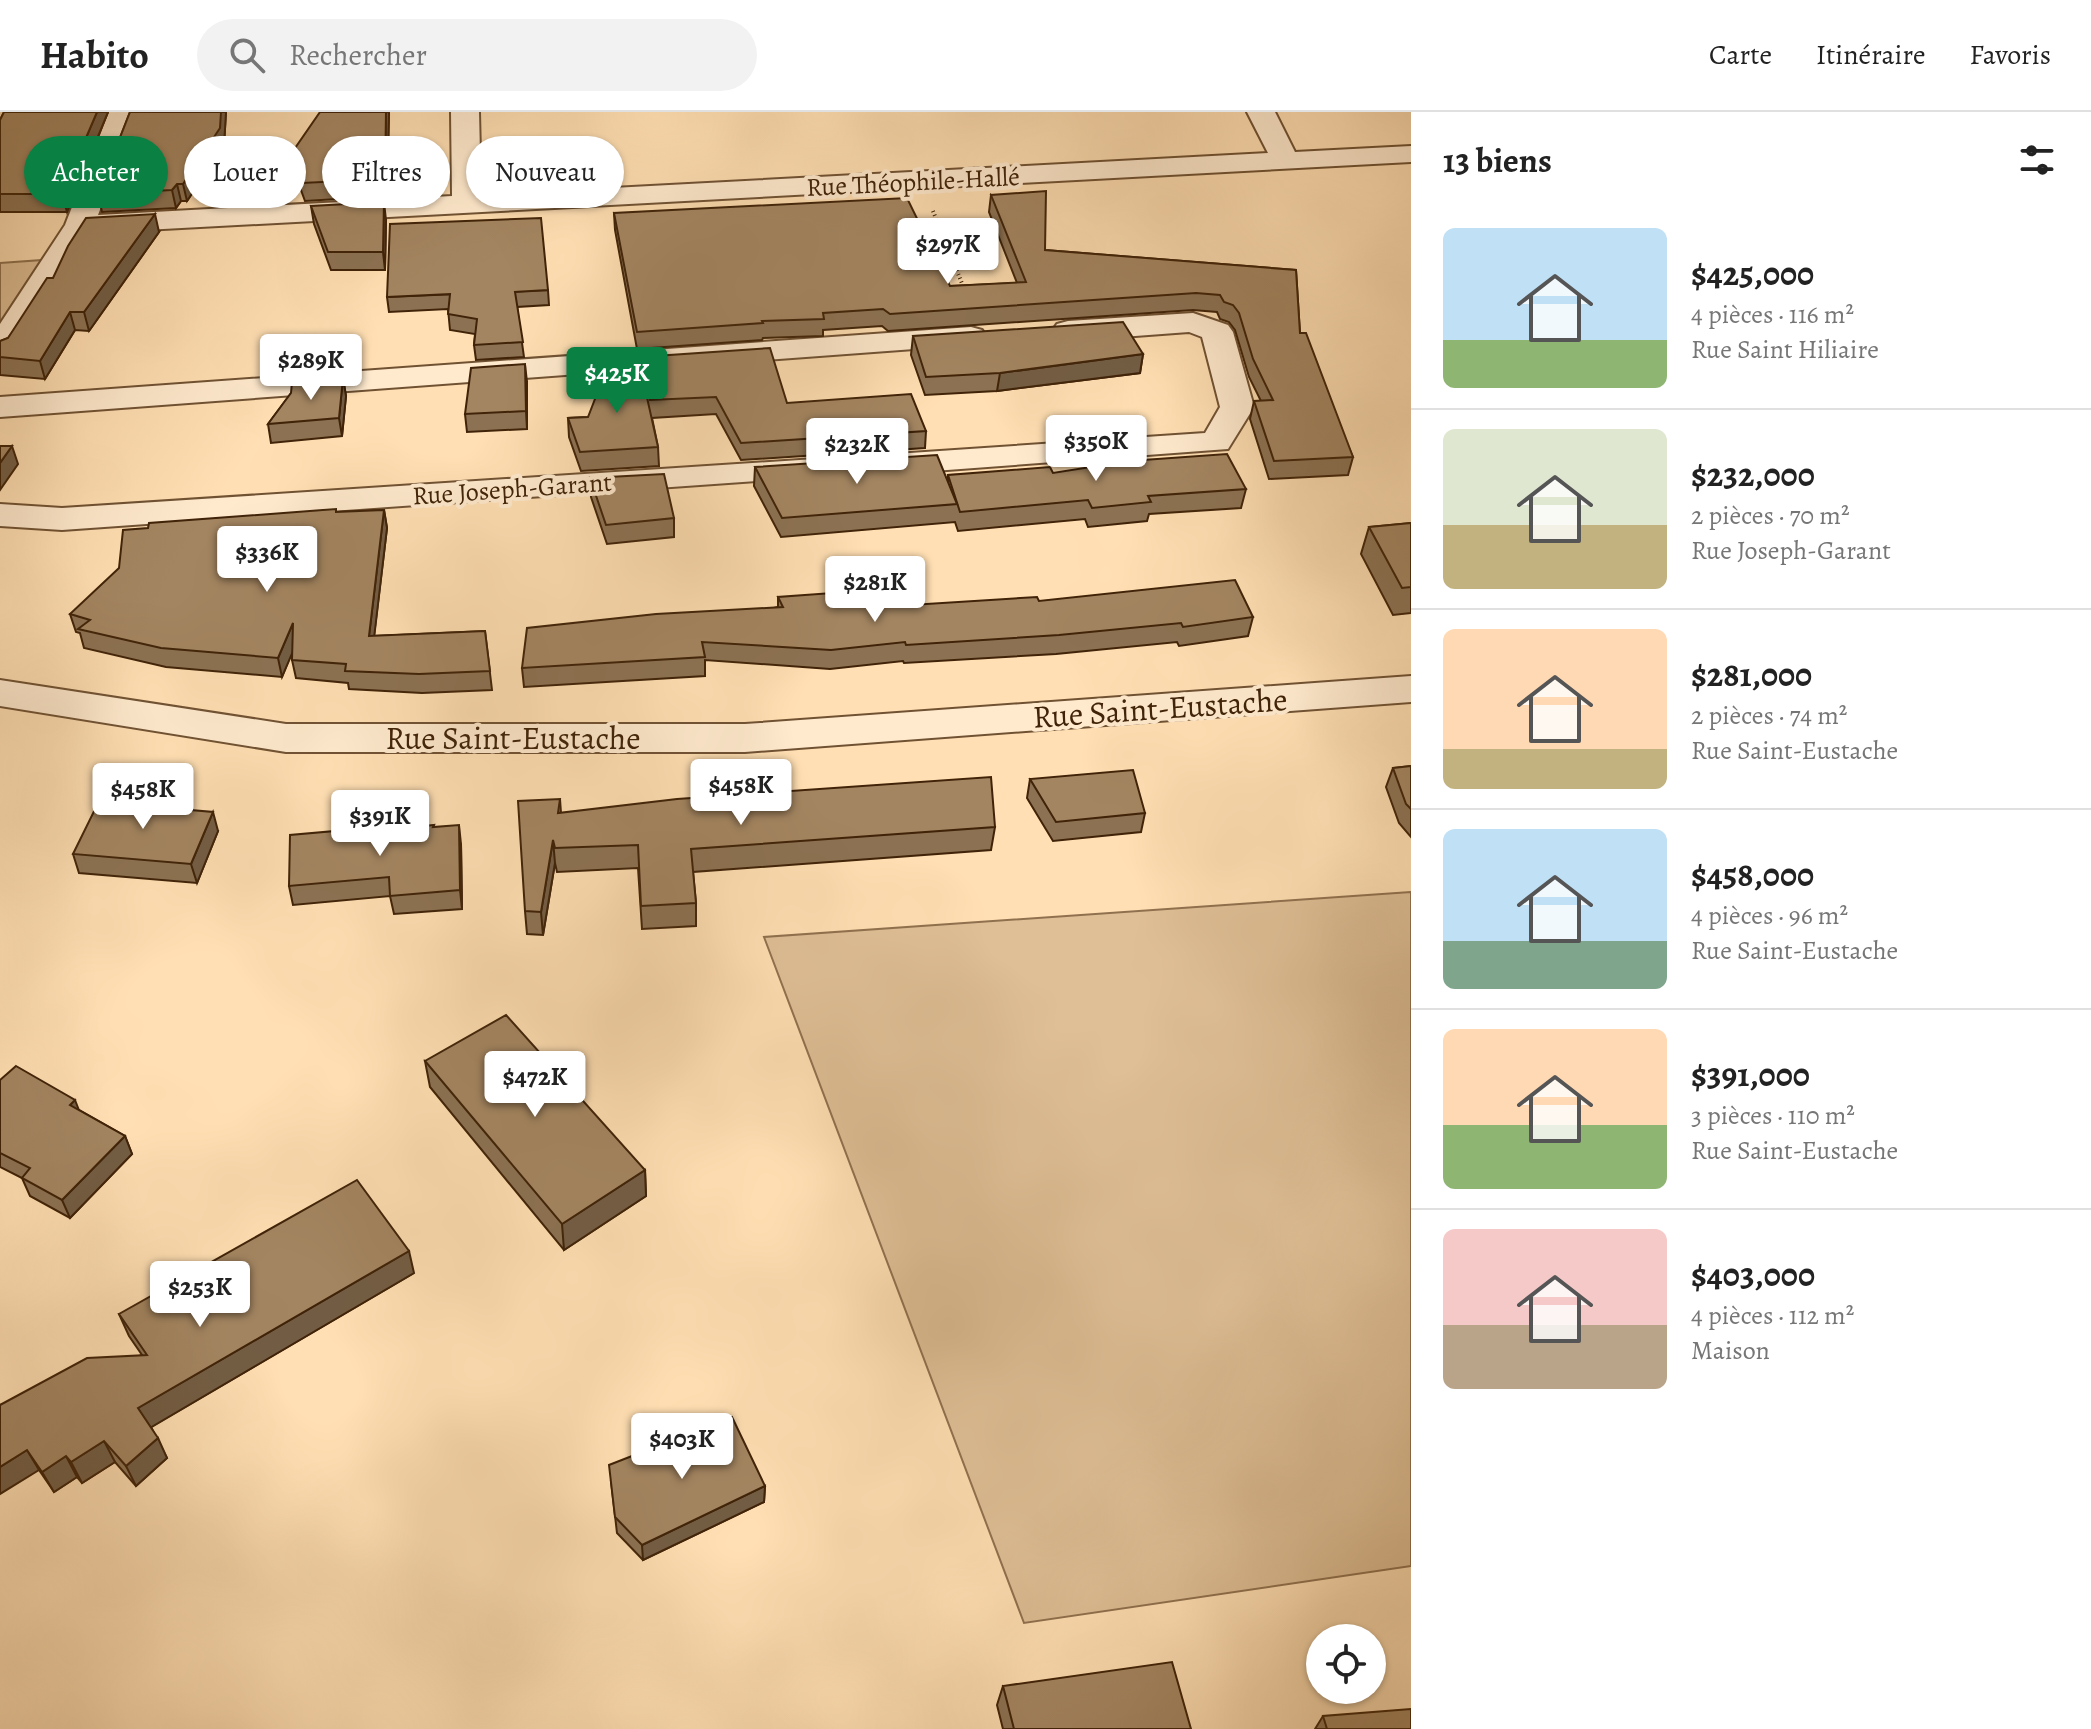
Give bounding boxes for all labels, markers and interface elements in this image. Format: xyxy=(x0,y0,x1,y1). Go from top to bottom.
search box xyxy=(197,19,757,91)
text: Habito xyxy=(40,29,149,81)
icon: search xyxy=(225,33,269,77)
text: Rechercher xyxy=(289,35,427,75)
text: Carte xyxy=(1709,36,1772,74)
text: Itinéraire xyxy=(1816,36,1926,74)
text: Favoris xyxy=(1970,36,2051,74)
chip: Acheter xyxy=(24,136,168,208)
chip: Louer xyxy=(184,136,306,208)
chip: Filtres xyxy=(322,136,450,208)
chip: Nouveau xyxy=(466,136,624,208)
text: 13 biens xyxy=(1443,137,1552,184)
icon: filters xyxy=(2015,138,2059,182)
street label: Rue Théophile-Hallé xyxy=(805,159,1021,205)
pin: $297K xyxy=(892,218,1004,286)
text: $297K xyxy=(916,226,980,261)
text: $425,000 xyxy=(1691,250,1814,297)
icon: home xyxy=(1507,260,1603,356)
text: 4 pièces · 116 m² xyxy=(1691,297,1854,332)
text: Rue Saint Hiliaire xyxy=(1691,332,1879,367)
pin: $289K xyxy=(255,334,367,402)
text: $289K xyxy=(278,342,344,377)
pin: $425K xyxy=(561,347,673,415)
text: $425K xyxy=(584,355,650,390)
pin: $350K xyxy=(1040,415,1152,483)
pin: $232K xyxy=(801,418,913,486)
text: $350K xyxy=(1064,423,1128,458)
text: $232K xyxy=(824,426,890,461)
text: $232,000 xyxy=(1691,451,1815,498)
icon: home xyxy=(1507,461,1603,557)
street label: Rue Joseph-Garant xyxy=(411,465,613,513)
text: 2 pièces · 70 m² xyxy=(1691,498,1850,533)
pin: $336K xyxy=(211,526,323,594)
text: Rue Joseph-Garant xyxy=(1691,533,1891,568)
text: $336K xyxy=(235,534,299,569)
pin: $281K xyxy=(819,556,931,624)
text: $281K xyxy=(843,564,907,599)
text: $281,000 xyxy=(1691,651,1812,698)
icon: home xyxy=(1507,661,1603,757)
street label: Rue Saint-Eustache xyxy=(1031,677,1289,739)
text: 2 pièces · 74 m² xyxy=(1691,698,1847,733)
street label: Rue Saint-Eustache xyxy=(385,716,641,760)
text: Rue Saint-Eustache xyxy=(1691,733,1898,768)
pin: $458K xyxy=(685,759,797,827)
pin: $458K xyxy=(87,763,199,831)
text: $458K xyxy=(708,767,774,802)
text: $458K xyxy=(110,771,176,806)
pin: $391K xyxy=(324,790,436,858)
text: $391K xyxy=(349,798,411,833)
text: $458,000 xyxy=(1691,851,1814,898)
icon: home xyxy=(1507,861,1603,957)
text: 4 pièces · 96 m² xyxy=(1691,898,1848,933)
text: Rue Saint-Eustache xyxy=(1691,933,1898,968)
pin: $472K xyxy=(479,1051,591,1119)
text: $391,000 xyxy=(1691,1051,1810,1098)
text: $472K xyxy=(502,1059,568,1094)
icon: home xyxy=(1507,1061,1603,1157)
text: 3 pièces · 110 m² xyxy=(1691,1098,1855,1133)
text: Rue Saint-Eustache xyxy=(1691,1133,1898,1168)
text: $403,000 xyxy=(1691,1251,1815,1298)
pin: $253K xyxy=(144,1261,256,1329)
icon: home xyxy=(1507,1261,1603,1357)
text: $253K xyxy=(168,1269,232,1304)
text: 4 pièces · 112 m² xyxy=(1691,1298,1854,1333)
text: Maison xyxy=(1691,1333,1770,1368)
pin: $403K xyxy=(626,1413,738,1481)
text: $403K xyxy=(649,1421,715,1456)
map controls xyxy=(1306,1624,1386,1704)
button: locate xyxy=(1306,1624,1386,1704)

